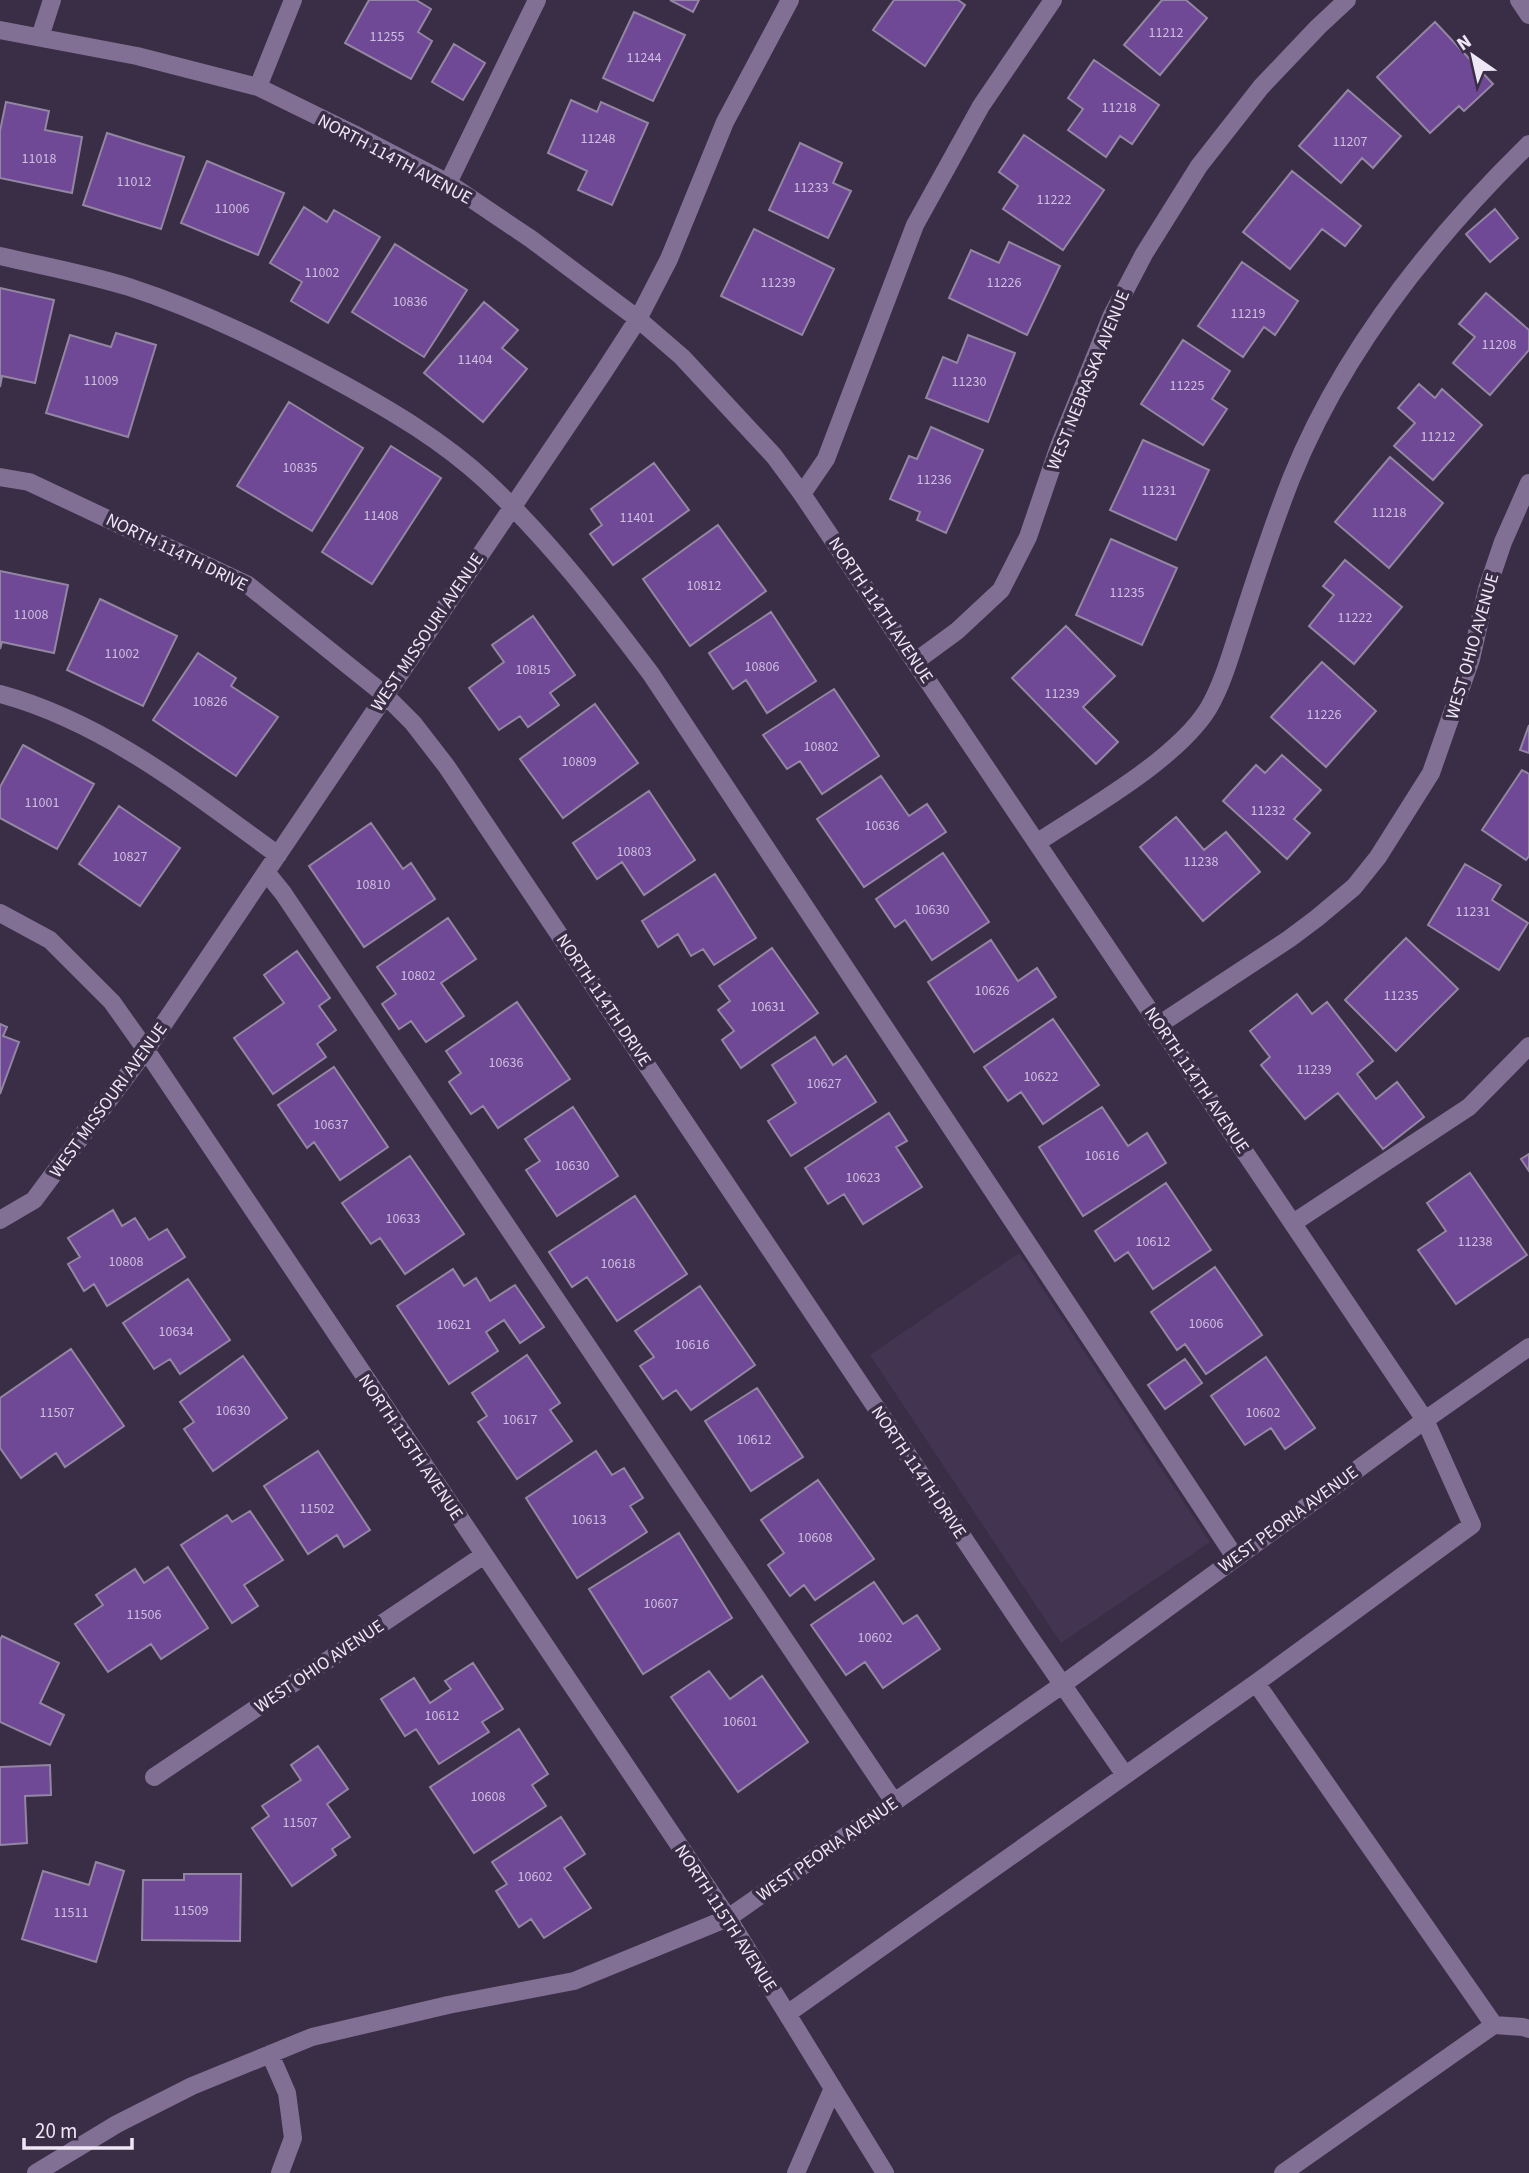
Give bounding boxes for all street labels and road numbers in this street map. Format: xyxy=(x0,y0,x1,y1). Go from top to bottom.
street label: NORTH 114TH AVENUE xyxy=(313,108,476,211)
street label: WEST NEBRASKA AVENUE xyxy=(1041,286,1136,474)
street label: NORTH 114TH DRIVE xyxy=(102,507,252,598)
street label: NORTH 114TH AVENUE xyxy=(822,532,939,688)
street label: WEST MISSOURI AVENUE xyxy=(365,548,490,716)
street label: WEST OHIO AVENUE xyxy=(1440,570,1505,722)
street label: NORTH 114TH DRIVE xyxy=(550,929,657,1072)
street label: NORTH 114TH AVENUE xyxy=(1138,1002,1255,1158)
street label: WEST MISSOURI AVENUE xyxy=(44,1018,173,1183)
street label: NORTH 115TH AVENUE xyxy=(352,1369,469,1525)
street label: NORTH 114TH DRIVE xyxy=(865,1401,972,1544)
street label: WEST PEORIA AVENUE xyxy=(1213,1460,1363,1579)
street label: WEST OHIO AVENUE xyxy=(250,1614,389,1719)
street label: WEST PEORIA AVENUE xyxy=(752,1791,903,1908)
street label: NORTH 115TH AVENUE xyxy=(668,1840,783,1997)

